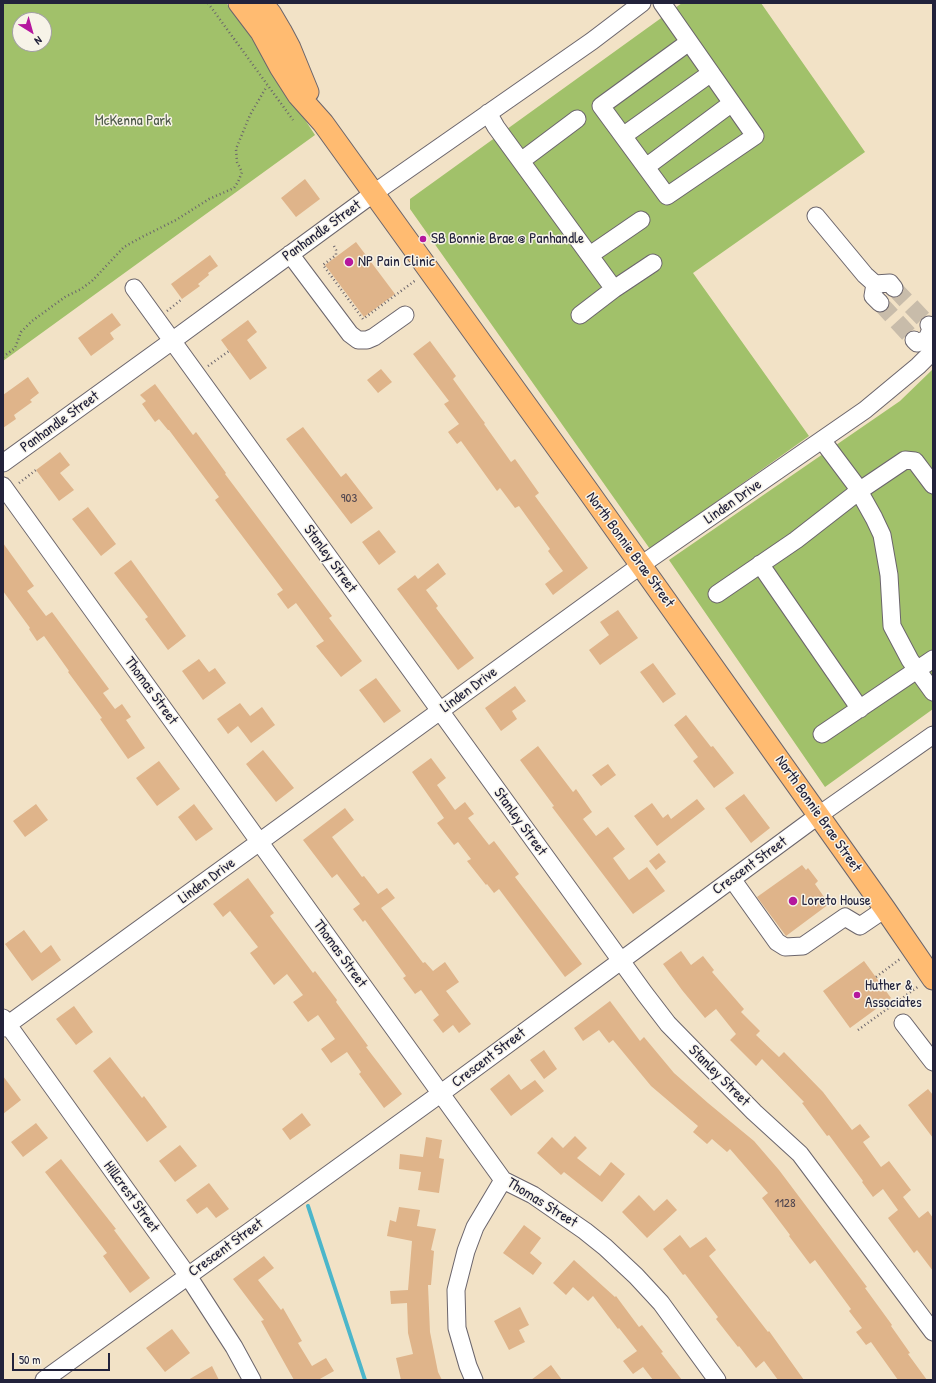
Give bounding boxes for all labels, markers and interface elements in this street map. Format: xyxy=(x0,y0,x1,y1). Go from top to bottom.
north arrow xyxy=(12,12,52,52)
text: N xyxy=(32,33,45,48)
park label: McKenna Park xyxy=(95,112,171,130)
street label: Panhandle Street xyxy=(279,196,365,266)
place label: SB Bonnie Brae @ Panhandle xyxy=(431,230,584,248)
marker: SB Bonnie Brae @ Panhandle xyxy=(418,234,428,244)
place label: NP Pain Clinic xyxy=(358,253,435,271)
marker: NP Pain Clinic xyxy=(343,256,355,268)
street label: Panhandle Street xyxy=(17,387,103,457)
street label: Linden Drive xyxy=(701,476,765,528)
street label: North Bonnie Brae Street xyxy=(582,489,678,611)
house number: 903 xyxy=(341,491,357,507)
street label: Stanley Street xyxy=(299,522,361,596)
street label: Thomas Street xyxy=(120,654,182,728)
street label: Linden Drive xyxy=(437,663,501,717)
street label: North Bonnie Brae Street xyxy=(771,752,865,876)
street label: Stanley Street xyxy=(489,785,551,859)
street label: Crescent Street xyxy=(709,833,791,899)
street label: Linden Drive xyxy=(175,854,239,908)
place label: Loreto House xyxy=(802,892,871,910)
marker: Loreto House xyxy=(787,895,799,907)
street label: Thomas Street xyxy=(309,917,371,991)
place label: Huther & Associates xyxy=(865,977,922,1012)
marker: Huther & Associates xyxy=(852,990,862,1000)
street label: Crescent Street xyxy=(449,1024,529,1092)
street label: Stanley Street xyxy=(685,1042,753,1110)
street label: Hillcrest Street xyxy=(99,1158,163,1236)
street label: Thomas Street xyxy=(503,1174,581,1232)
house number: 1128 xyxy=(774,1196,796,1212)
street label: Crescent Street xyxy=(185,1215,267,1281)
scale bar xyxy=(14,1345,112,1371)
text: 50 m xyxy=(19,1351,40,1368)

